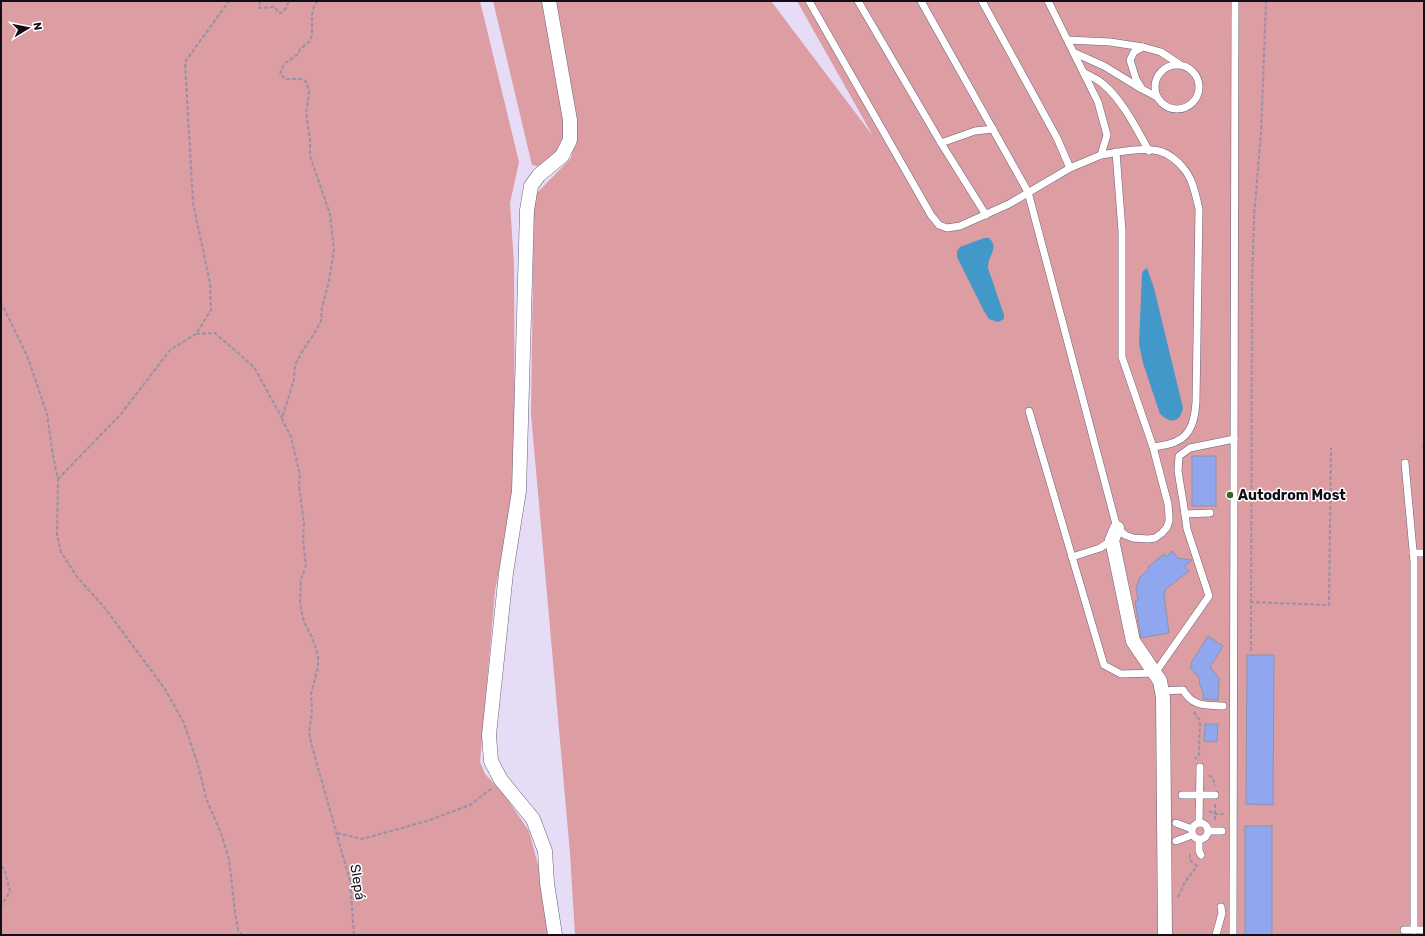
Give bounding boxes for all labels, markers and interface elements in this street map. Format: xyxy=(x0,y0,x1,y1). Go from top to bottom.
north arrow xyxy=(8,8,48,48)
text: N xyxy=(30,21,44,31)
place label: Autodrom Most xyxy=(1238,487,1346,504)
marker: Autodrom Most xyxy=(1225,490,1235,500)
street label: Slepá xyxy=(346,863,369,901)

